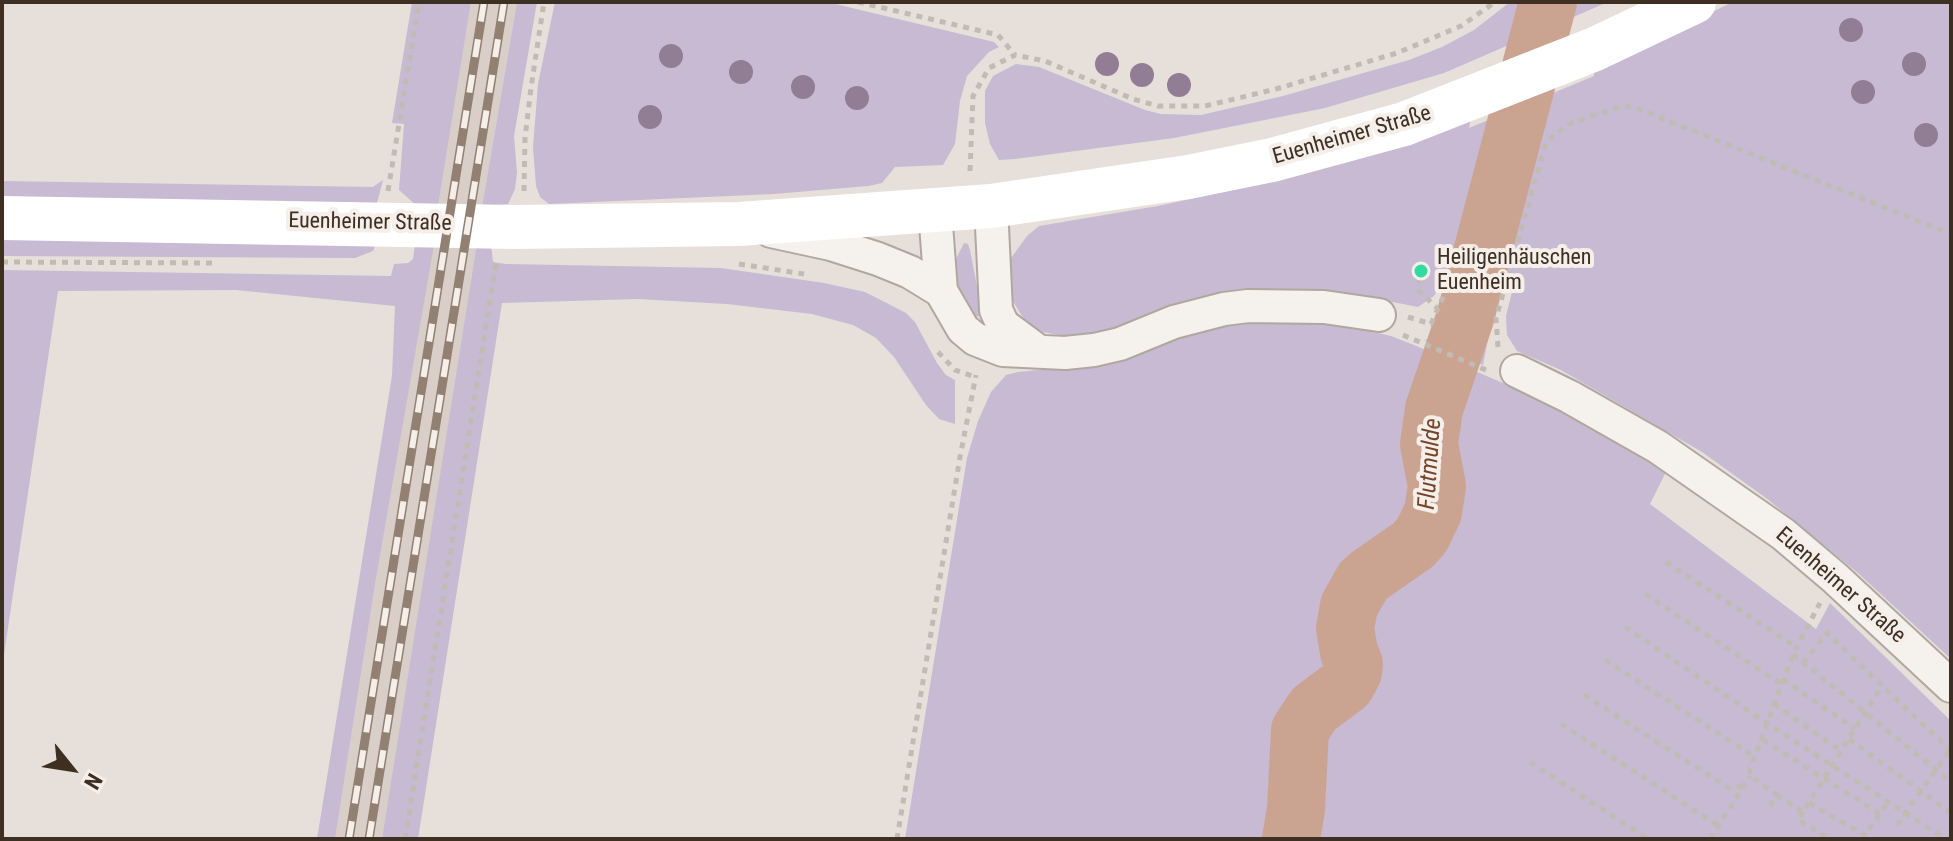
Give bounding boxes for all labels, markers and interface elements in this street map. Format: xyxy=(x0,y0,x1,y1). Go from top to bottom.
street label: Euenheimer Straße xyxy=(1270,101,1434,171)
street label: Euenheimer Straße xyxy=(288,208,452,238)
place label: Heiligenhäuschen Euenheim xyxy=(1437,245,1592,296)
marker: Heiligenhäuschen Euenheim xyxy=(1412,262,1430,280)
water label: Flutmulde xyxy=(1413,417,1449,511)
street label: Euenheimer Straße xyxy=(1770,522,1910,650)
north arrow xyxy=(32,729,112,809)
text: N xyxy=(79,769,107,793)

